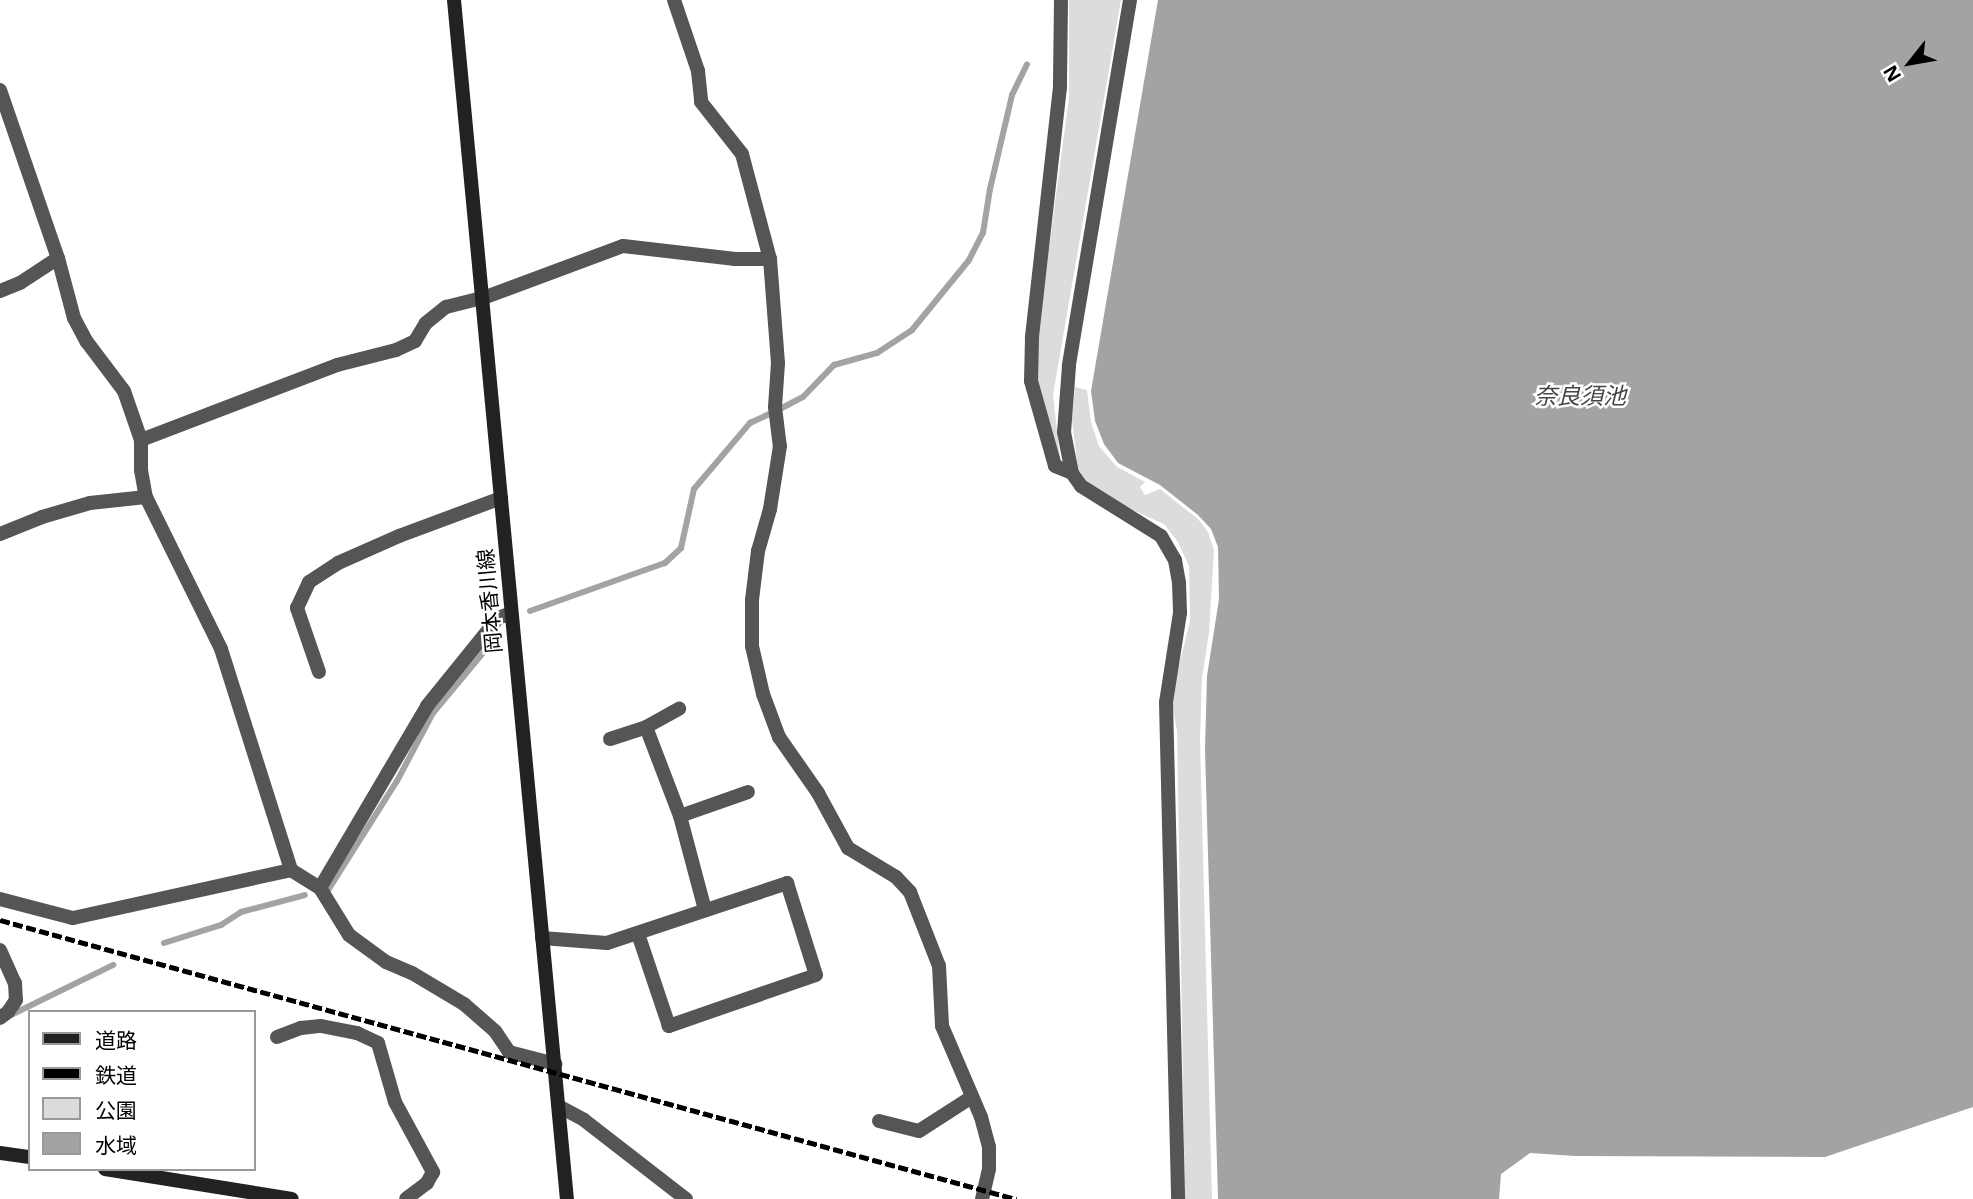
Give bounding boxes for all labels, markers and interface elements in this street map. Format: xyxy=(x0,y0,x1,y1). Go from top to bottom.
north arrow xyxy=(1875,28,1945,98)
text: N xyxy=(1877,61,1907,87)
water label: 奈良須池 xyxy=(1534,381,1626,409)
street label: 岡本香川線 xyxy=(472,548,506,654)
legend xyxy=(28,1010,256,1171)
text: 道路 xyxy=(95,1026,137,1054)
text: 鉄道 xyxy=(95,1061,137,1089)
text: 公園 xyxy=(95,1096,137,1124)
text: 水域 xyxy=(95,1131,137,1159)

